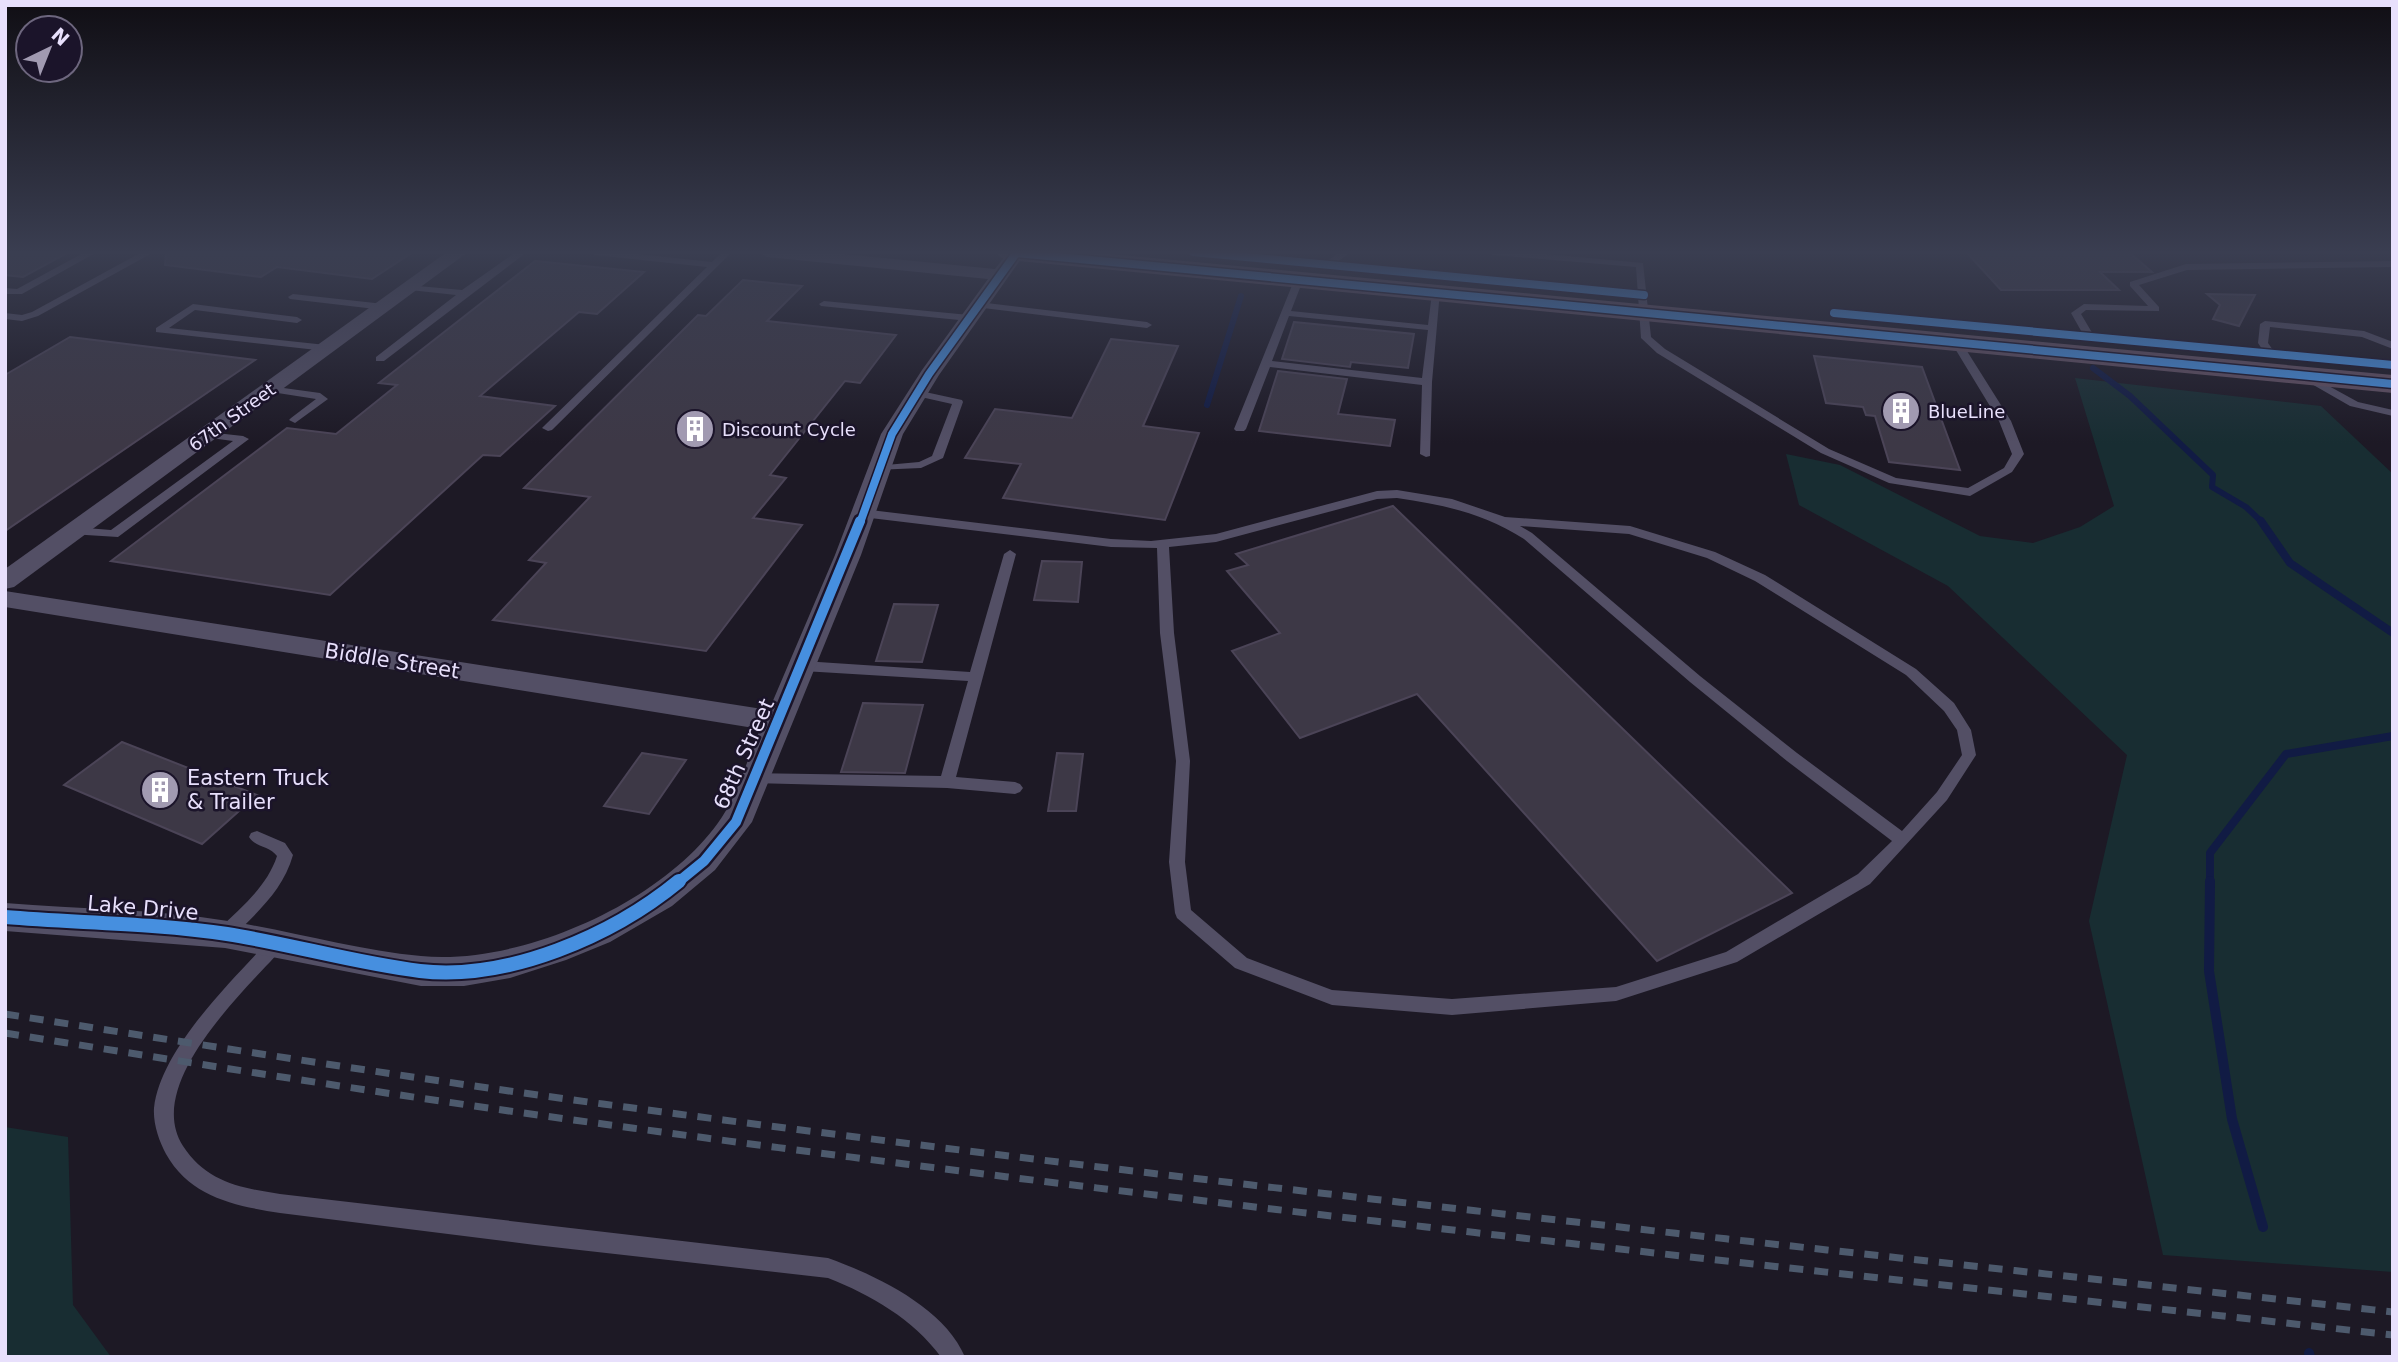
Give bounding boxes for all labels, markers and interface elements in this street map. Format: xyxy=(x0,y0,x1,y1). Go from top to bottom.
north arrow xyxy=(14,14,84,84)
text: N xyxy=(47,23,74,50)
street label: 67th Street xyxy=(185,379,279,455)
building icon: BlueLine xyxy=(1880,390,1922,432)
place label: BlueLine xyxy=(1928,401,2005,422)
building icon: Discount Cycle xyxy=(674,408,716,450)
place label: Discount Cycle xyxy=(722,419,856,440)
street label: Biddle Street xyxy=(323,638,461,684)
street label: 68th Street xyxy=(709,695,779,813)
place label: Eastern Truck & Trailer xyxy=(187,766,330,814)
building icon: Eastern Truck & Trailer xyxy=(139,769,181,811)
street label: Lake Drive xyxy=(86,891,200,925)

